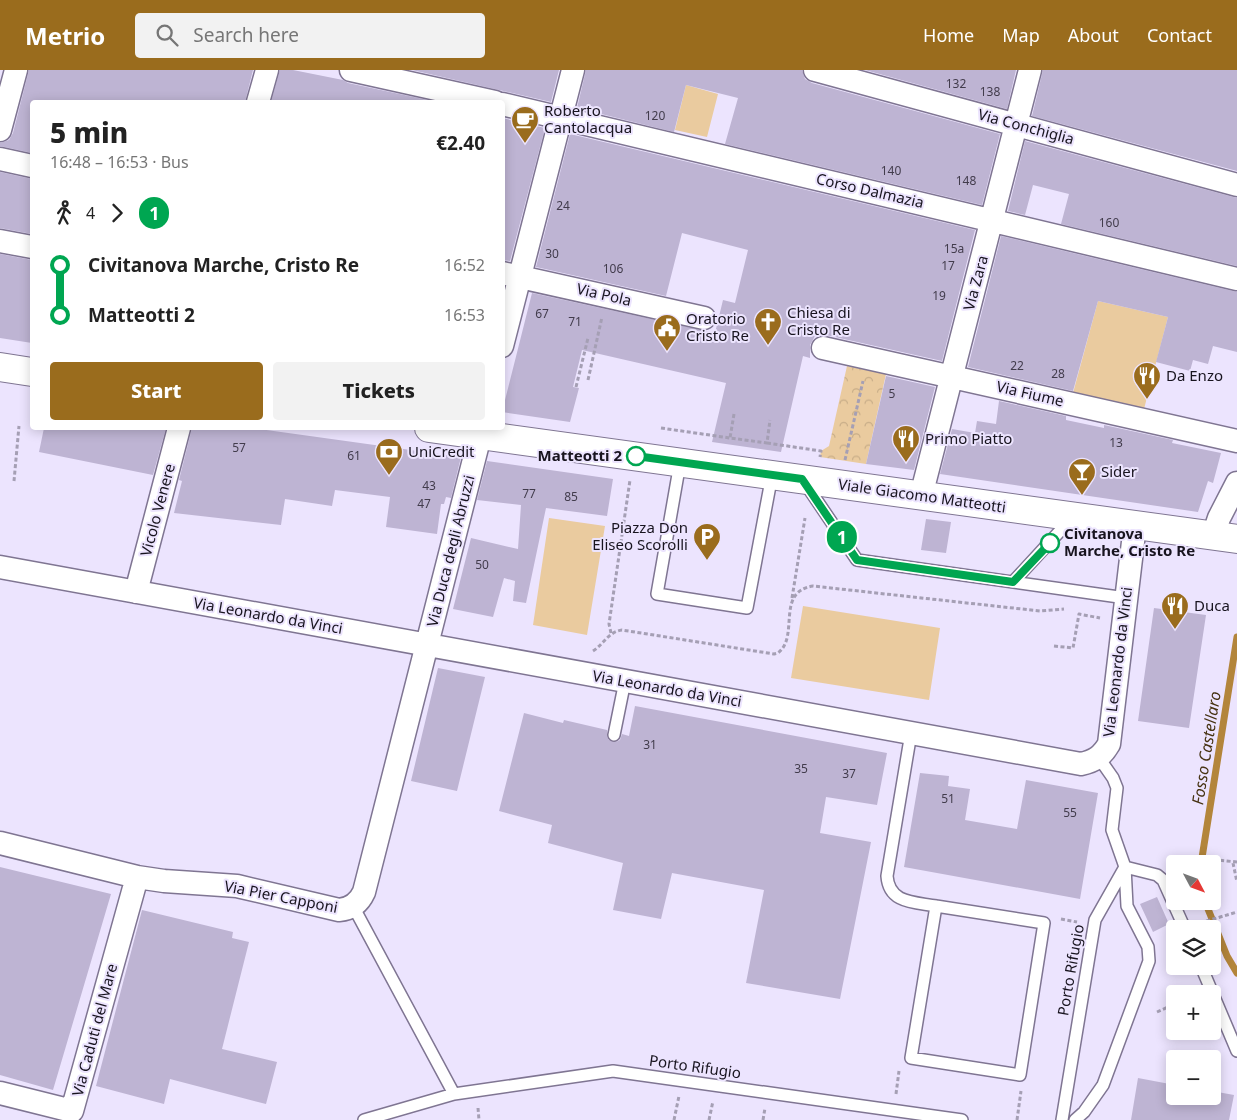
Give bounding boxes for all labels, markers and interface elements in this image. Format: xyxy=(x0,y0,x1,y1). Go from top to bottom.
search box xyxy=(135,13,485,58)
text: Metrio xyxy=(25,19,105,52)
icon: search xyxy=(153,21,181,49)
text: Search here xyxy=(193,22,299,48)
text: Home xyxy=(923,23,974,47)
text: Map xyxy=(1002,23,1040,47)
text: About xyxy=(1068,23,1119,47)
text: Contact xyxy=(1147,23,1212,47)
house number: 132 xyxy=(946,75,966,92)
house number: 138 xyxy=(980,83,1000,100)
place label: Roberto Cantolacqua xyxy=(544,100,632,137)
street label: Via Conchiglia xyxy=(976,104,1077,148)
cafe icon: Roberto Cantolacqua xyxy=(510,105,540,144)
house number: 120 xyxy=(645,107,665,124)
text: 5 min xyxy=(50,113,128,151)
text: €2.40 xyxy=(436,130,485,156)
text: 16:48 – 16:53 · Bus xyxy=(50,151,189,173)
house number: 140 xyxy=(881,162,901,179)
street label: Corso Dalmazia xyxy=(814,168,926,212)
house number: 148 xyxy=(956,172,976,189)
house number: 24 xyxy=(556,197,570,214)
icon: walk xyxy=(50,199,78,227)
icon: forward xyxy=(103,199,131,227)
text: 1 xyxy=(149,201,159,225)
text: 4 xyxy=(86,202,95,224)
house number: 160 xyxy=(1099,214,1119,231)
house number: 15a xyxy=(944,240,964,257)
house number: 30 xyxy=(545,245,559,262)
text: Civitanova Marche, Cristo Re xyxy=(88,252,359,278)
street label: Via Zara xyxy=(958,253,992,313)
text: 16:52 xyxy=(444,254,485,276)
house number: 17 xyxy=(941,257,955,274)
house number: 106 xyxy=(603,260,623,277)
street label: Via Pola xyxy=(575,278,634,310)
house number: 19 xyxy=(932,287,946,304)
text: Matteotti 2 xyxy=(88,302,195,328)
place label: Chiesa di Cristo Re xyxy=(787,302,851,339)
text: 16:53 xyxy=(444,304,485,326)
house number: 67 xyxy=(535,305,549,322)
church icon: Chiesa di Cristo Re xyxy=(753,307,783,346)
place label: Oratorio Cristo Re xyxy=(686,308,749,345)
house number: 71 xyxy=(568,313,582,330)
public building icon: Oratorio Cristo Re xyxy=(652,313,682,352)
house number: 22 xyxy=(1010,357,1024,374)
restaurant icon: Da Enzo xyxy=(1132,361,1162,400)
button: Start xyxy=(50,362,263,420)
button: Tickets xyxy=(273,362,485,420)
house number: 28 xyxy=(1051,365,1065,382)
place label: Da Enzo xyxy=(1166,365,1223,385)
street label: Via Fiume xyxy=(995,376,1066,410)
house number: 5 xyxy=(889,385,896,402)
restaurant icon: Primo Piatto xyxy=(891,424,921,463)
place label: Primo Piatto xyxy=(925,428,1012,448)
house number: 13 xyxy=(1109,434,1123,451)
bank icon: UniCredit xyxy=(374,437,404,476)
house number: 57 xyxy=(232,439,246,456)
place label: UniCredit xyxy=(408,441,475,461)
place label: Matteotti 2 xyxy=(538,445,622,465)
marker: Matteotti 2 xyxy=(626,446,646,466)
house number: 61 xyxy=(347,447,361,464)
bar icon: Sider xyxy=(1067,457,1097,496)
street label: Vicolo Venere xyxy=(135,461,179,558)
place label: Sider xyxy=(1101,461,1137,481)
street label: Via Duca degli Abruzzi xyxy=(421,473,479,629)
street label: Viale Giacomo Matteotti xyxy=(837,473,1007,517)
house number: 43 xyxy=(422,477,436,494)
house number: 77 xyxy=(522,485,536,502)
house number: 85 xyxy=(564,488,578,505)
house number: 47 xyxy=(417,495,431,512)
place label: Piazza Don Eliseo Scorolli xyxy=(592,517,688,554)
line badge: 1 xyxy=(826,521,858,553)
parking icon: Piazza Don Eliseo Scorolli xyxy=(692,522,722,561)
place label: Civitanova Marche, Cristo Re xyxy=(1064,523,1195,560)
text: 1 xyxy=(837,525,847,549)
marker: Civitanova Marche, Cristo Re xyxy=(1040,533,1060,553)
house number: 50 xyxy=(475,556,489,573)
street label: Via Leonardo da Vinci xyxy=(1098,586,1136,738)
restaurant icon: Duca xyxy=(1160,591,1190,630)
street label: Via Leonardo da Vinci xyxy=(192,592,344,638)
place label: Duca xyxy=(1194,595,1230,615)
street label: Via Leonardo da Vinci xyxy=(591,665,743,711)
water label: Fosso Castellaro xyxy=(1186,690,1226,806)
house number: 31 xyxy=(643,736,657,753)
house number: 35 xyxy=(794,760,808,777)
house number: 37 xyxy=(842,765,856,782)
house number: 51 xyxy=(941,790,955,807)
house number: 55 xyxy=(1063,804,1077,821)
north arrow xyxy=(1166,855,1221,910)
map controls xyxy=(1166,855,1221,1105)
street label: Via Pier Capponi xyxy=(223,875,340,917)
button: layers xyxy=(1166,920,1221,975)
street label: Porto Rifugio xyxy=(1052,923,1088,1017)
street label: Via Caduti del Mare xyxy=(67,961,121,1098)
button: + xyxy=(1166,985,1221,1040)
street label: Porto Rifugio xyxy=(648,1050,742,1082)
button: − xyxy=(1166,1050,1221,1105)

